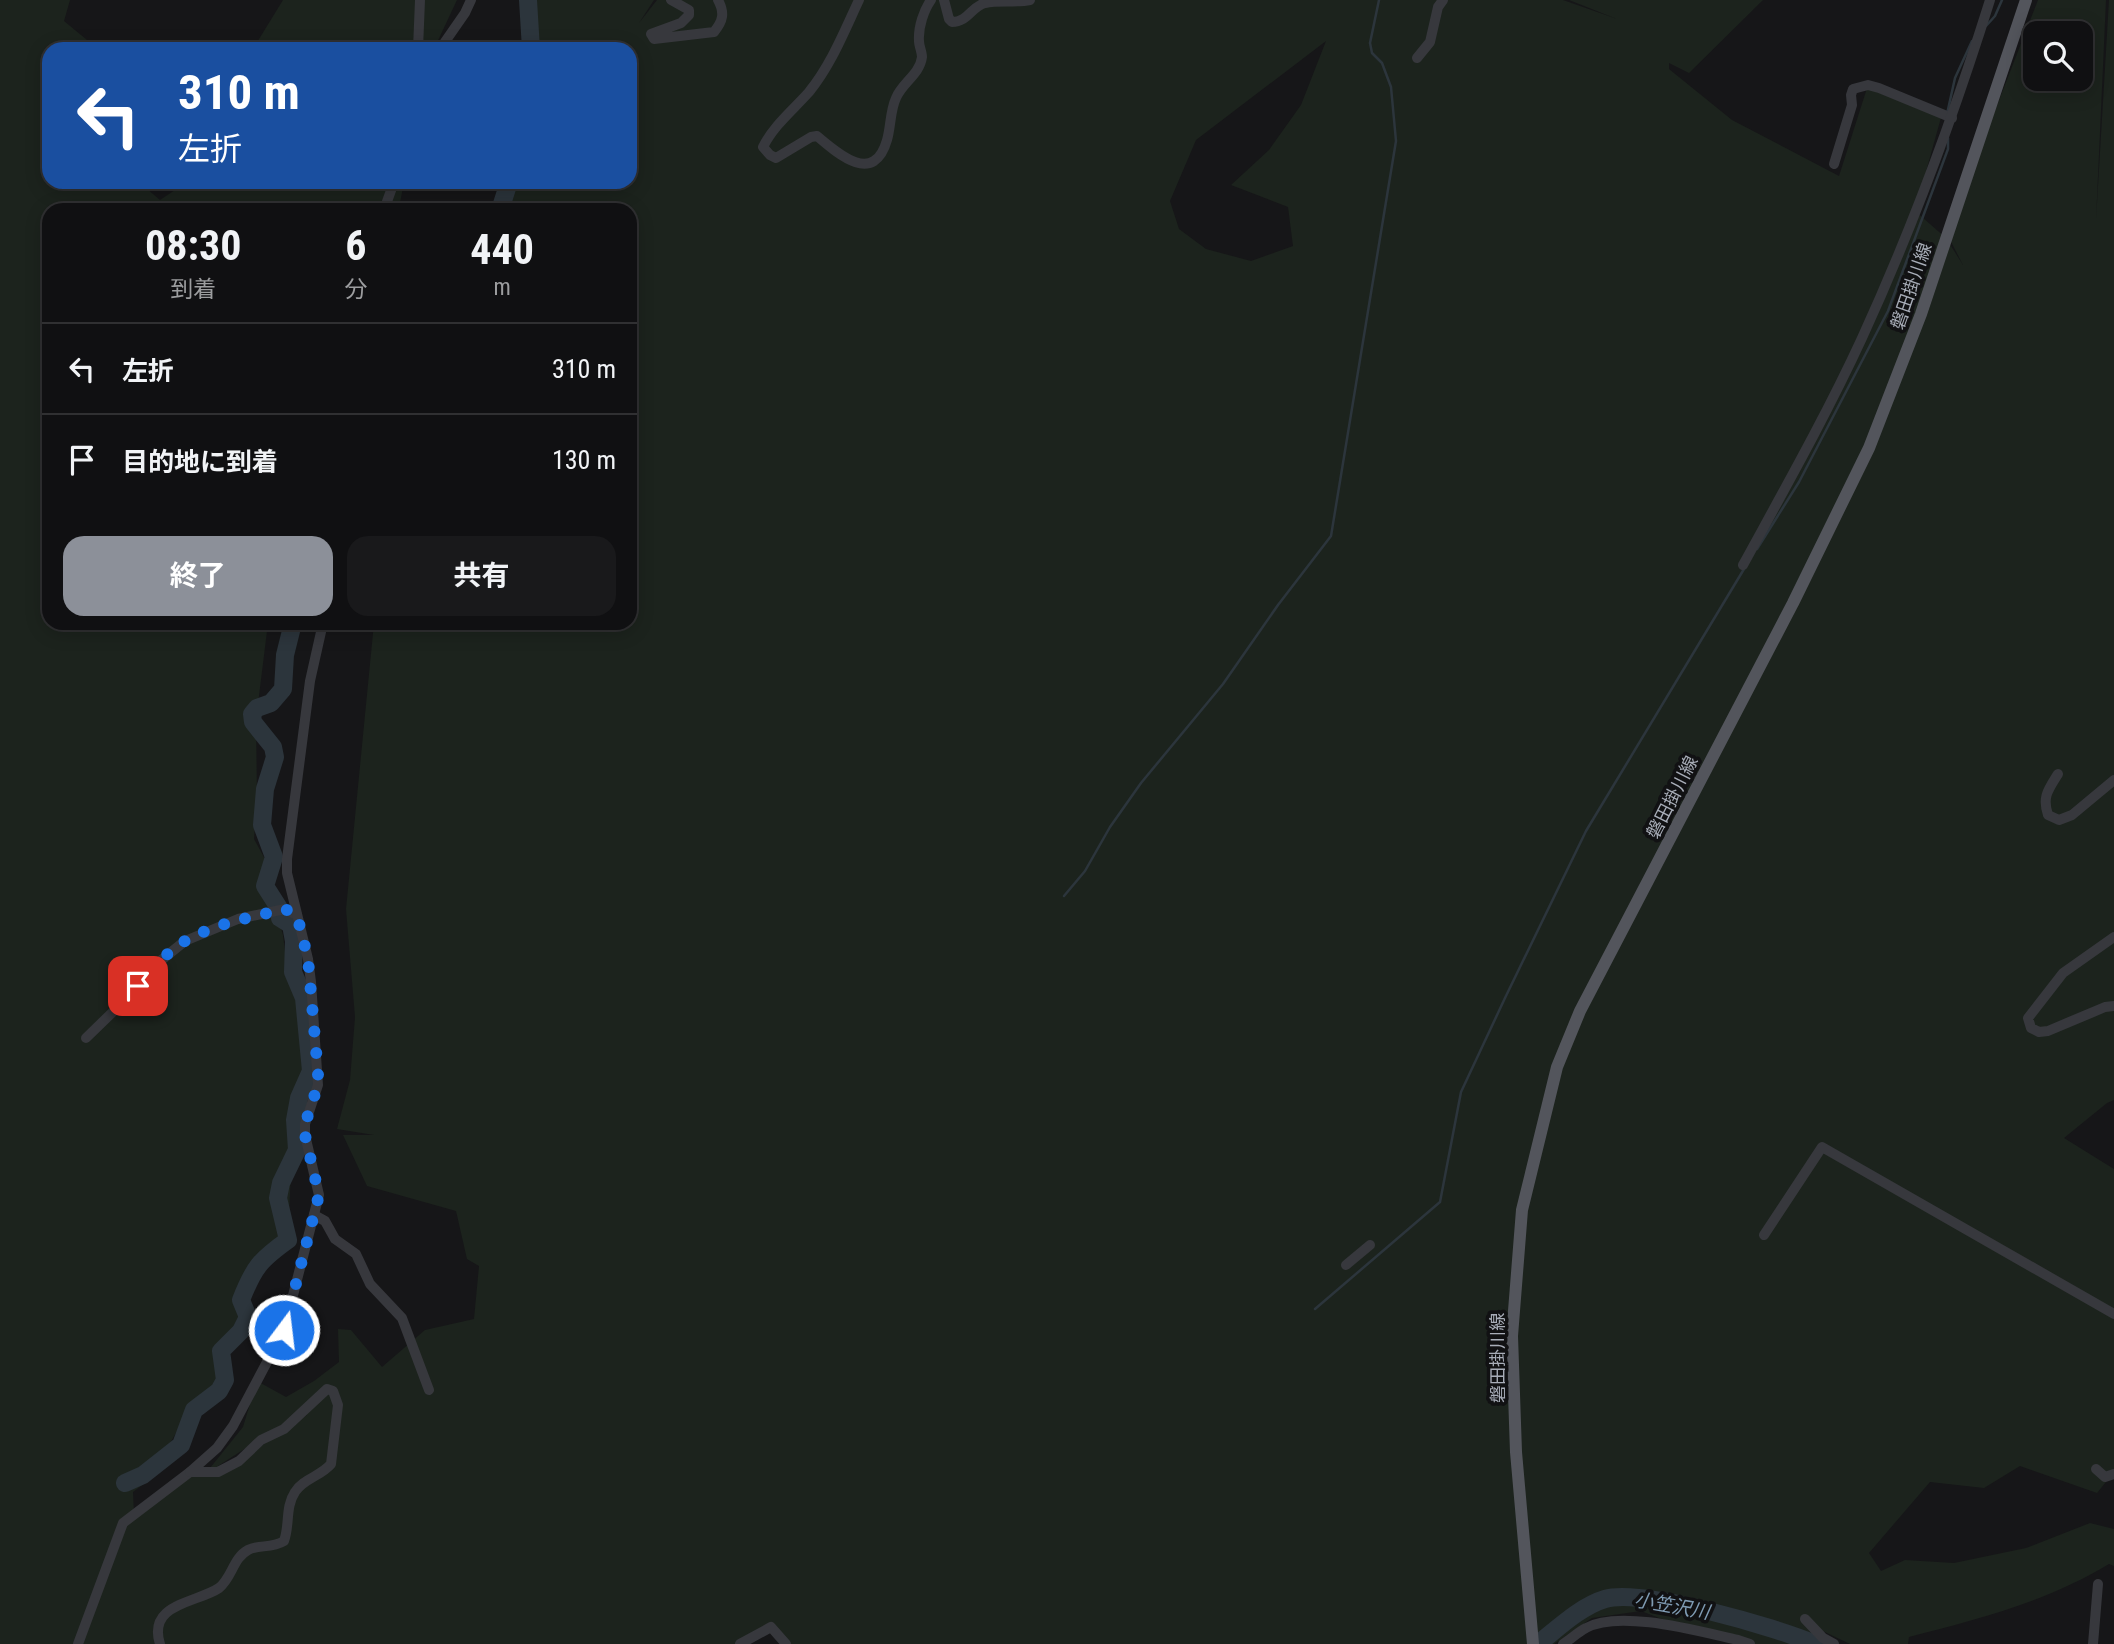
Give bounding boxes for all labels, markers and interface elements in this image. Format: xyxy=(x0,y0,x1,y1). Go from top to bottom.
map controls xyxy=(2023,21,2093,91)
button: search xyxy=(2023,21,2093,91)
text: 310 m xyxy=(178,64,300,121)
icon: left xyxy=(63,70,154,161)
text: 左折 xyxy=(178,130,242,168)
text: 08:30 xyxy=(145,221,241,270)
text: 6 xyxy=(345,221,366,270)
text: 440 xyxy=(470,225,534,274)
street label: 磐田掛川線 xyxy=(1886,240,1936,332)
text: m xyxy=(493,274,511,301)
text: 到着 xyxy=(170,276,216,303)
text: 分 xyxy=(344,276,367,303)
icon: left xyxy=(63,350,101,388)
text: 310 m xyxy=(552,354,616,384)
text: 左折 xyxy=(122,356,174,386)
icon: arrive xyxy=(63,441,101,479)
text: 130 m xyxy=(552,445,616,475)
text: 目的地に到着 xyxy=(122,447,278,477)
button: 終了 xyxy=(63,536,333,616)
button: 共有 xyxy=(347,536,616,616)
street label: 磐田掛川線 xyxy=(1642,752,1702,842)
pin xyxy=(108,956,168,1016)
icon: arrive xyxy=(119,967,157,1005)
position arrow xyxy=(247,1293,321,1367)
street label: 磐田掛川線 xyxy=(1487,1313,1508,1403)
water label: 小笠沢川 xyxy=(1633,1588,1713,1624)

